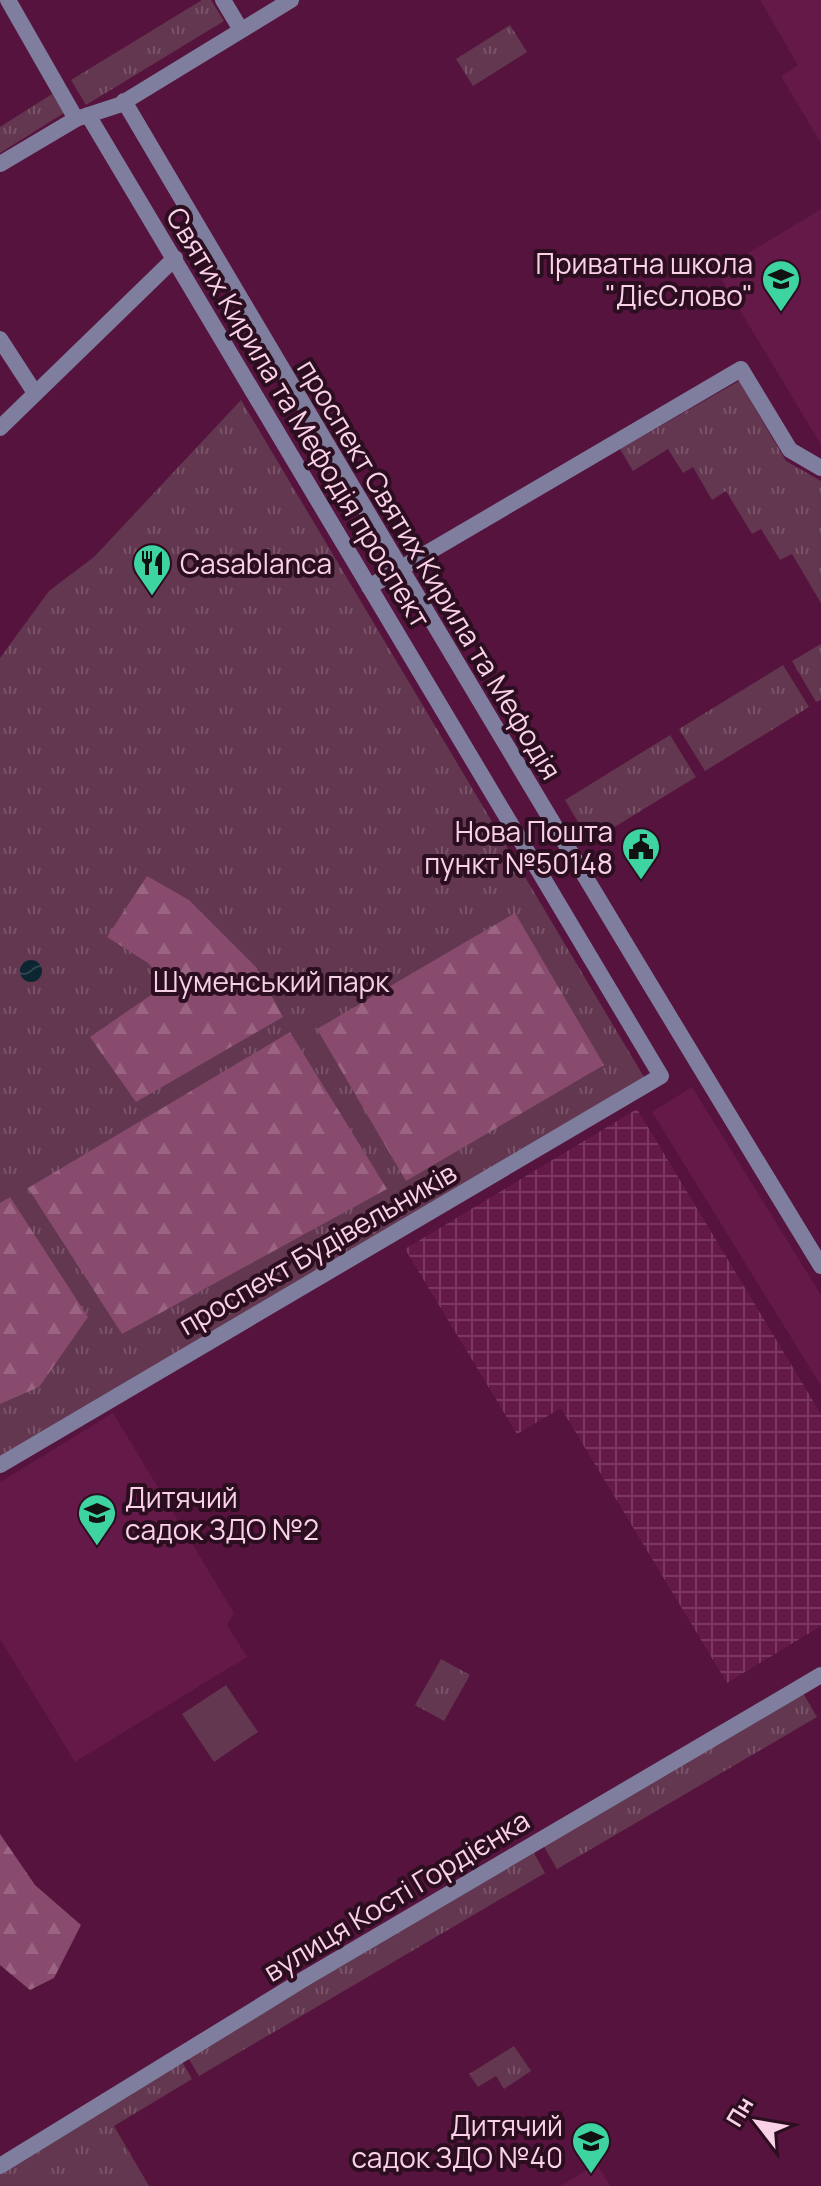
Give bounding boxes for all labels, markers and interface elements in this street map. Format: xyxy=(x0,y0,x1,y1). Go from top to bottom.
street label: Святих Кирила та Мефодія проспект xyxy=(158,200,440,634)
place label: Приватна школа "ДієСлово" xyxy=(536,244,753,314)
school or university icon: Приватна школа "ДієСлово" xyxy=(760,258,802,313)
street label: проспект Святих Кирила та Мефодія xyxy=(289,352,571,786)
restaurant icon: Casablanca xyxy=(131,542,173,597)
place label: Casablanca xyxy=(180,544,332,582)
place label: Нова Пошта пункт №50148 xyxy=(424,812,613,882)
public building icon: Нова Пошта пункт №50148 xyxy=(620,826,662,881)
park label: Шуменський парк xyxy=(153,962,390,1000)
street label: проспект Будівельників xyxy=(171,1153,463,1343)
place label: Дитячий садок ЗДО №2 xyxy=(125,1478,319,1548)
school or university icon: Дитячий садок ЗДО №2 xyxy=(76,1492,118,1547)
street label: вулиця Кості Гордієнка xyxy=(256,1801,536,1989)
north arrow xyxy=(717,2082,797,2162)
text: Пн xyxy=(719,2091,760,2132)
place label: Дитячий садок ЗДО №40 xyxy=(351,2106,563,2176)
school or university icon: Дитячий садок ЗДО №40 xyxy=(570,2120,612,2175)

